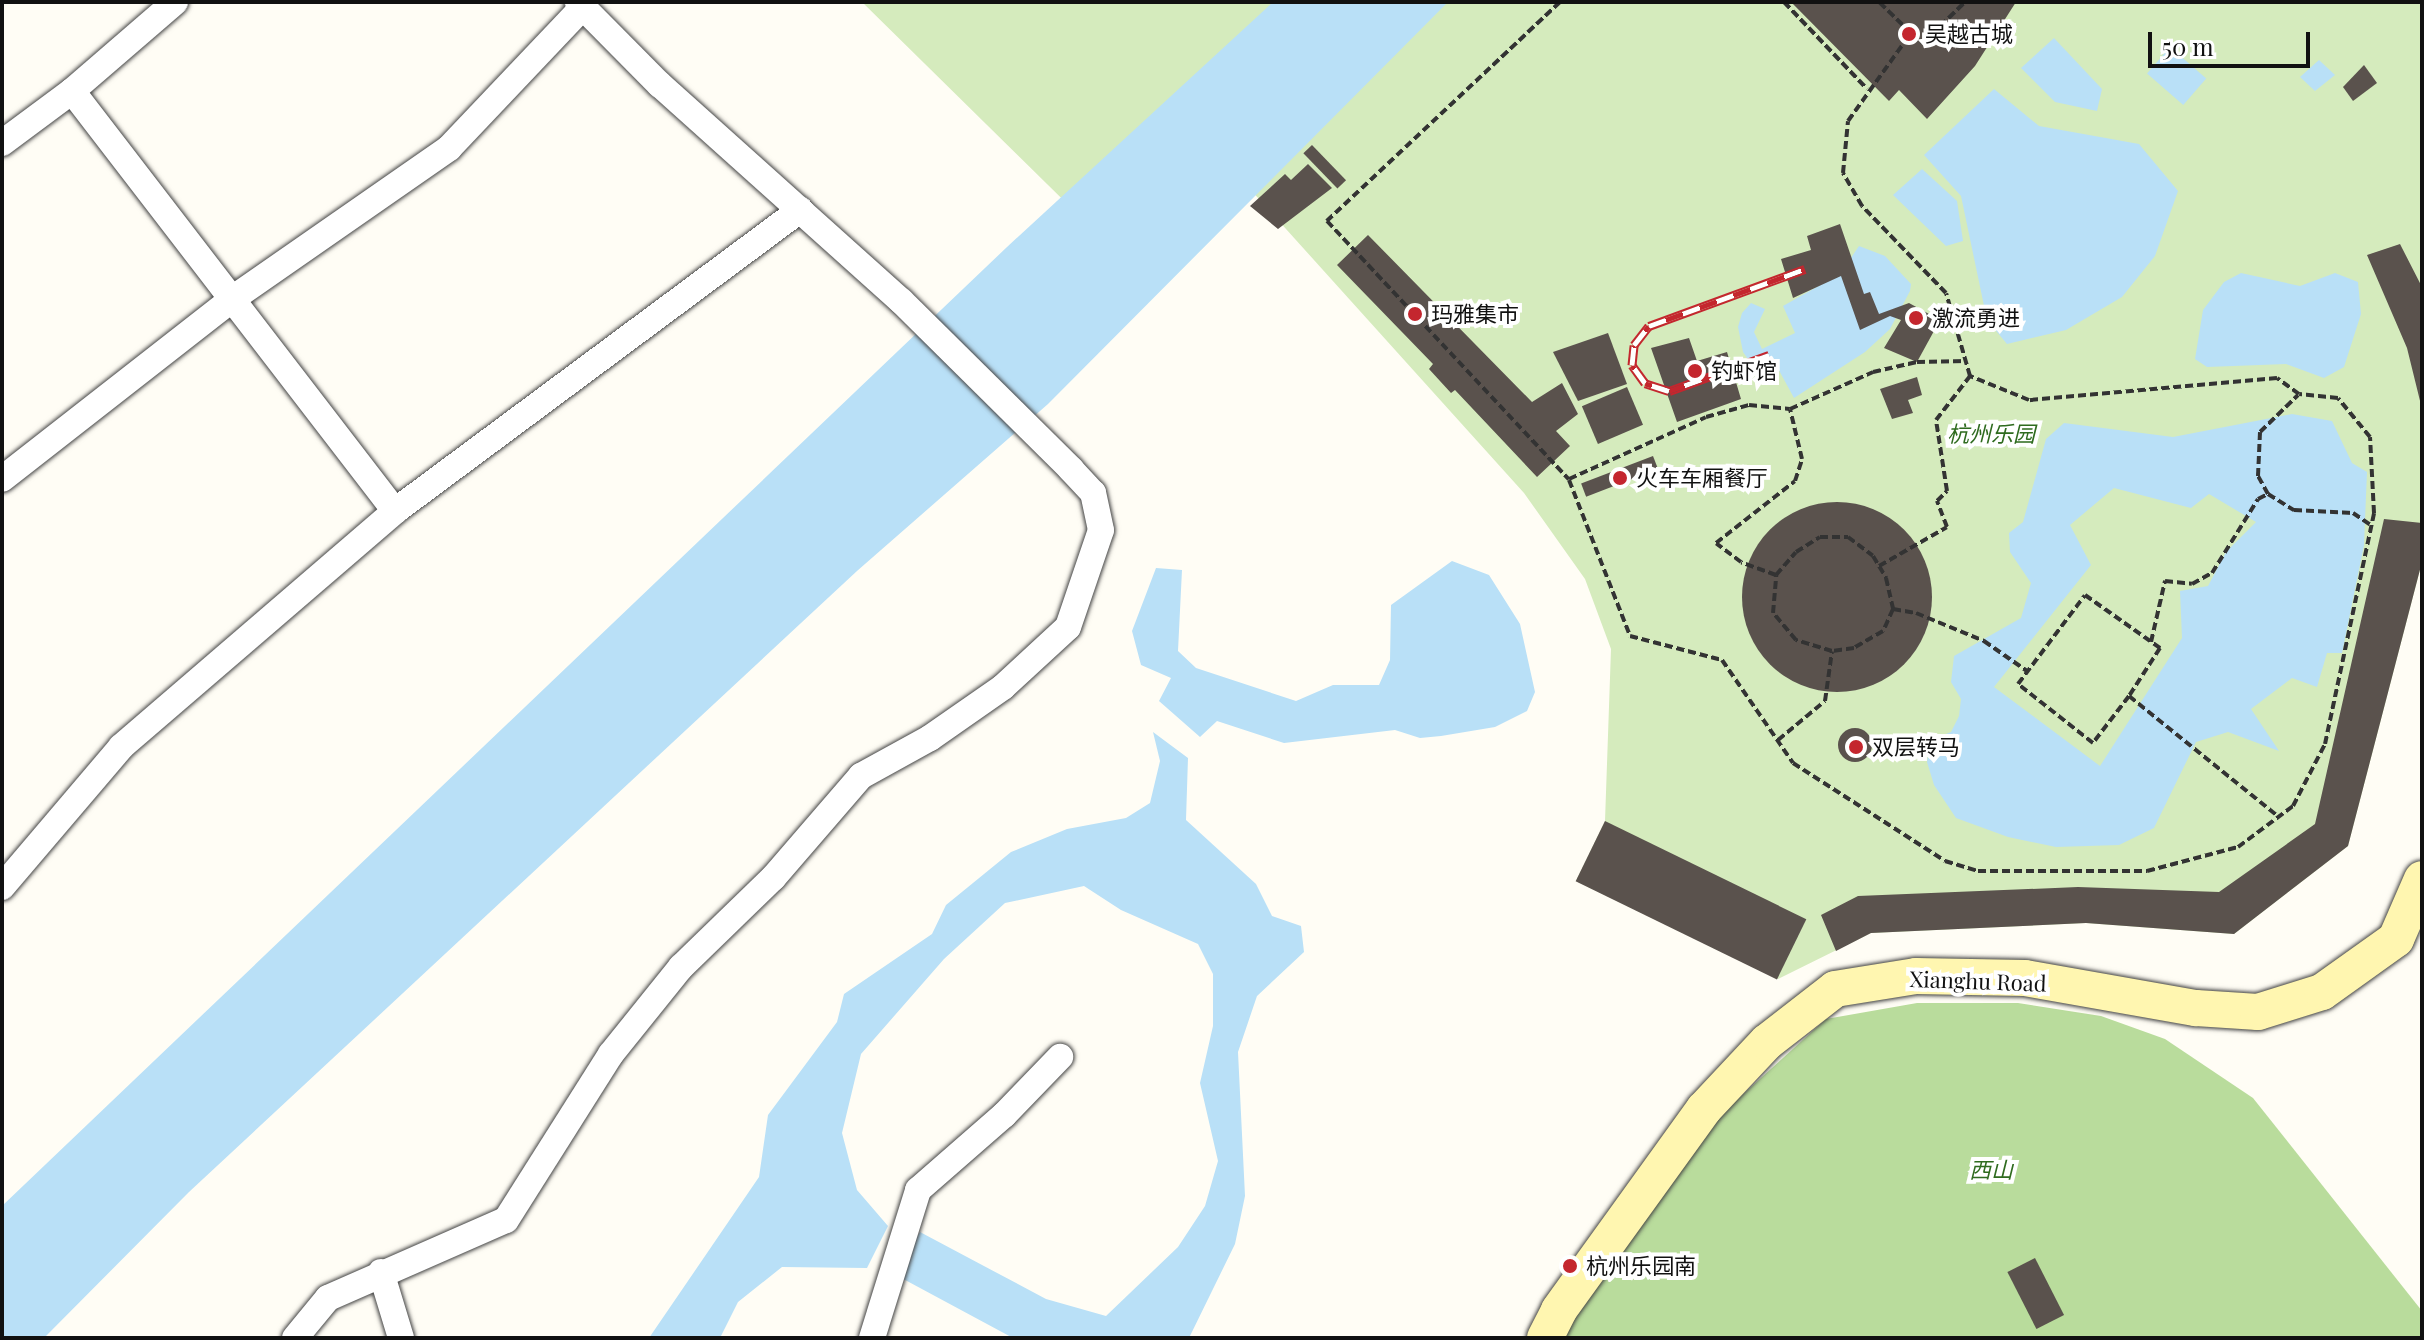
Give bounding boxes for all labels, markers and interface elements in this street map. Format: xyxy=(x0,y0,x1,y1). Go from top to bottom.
scale bar xyxy=(2152,16,2314,66)
place label: 吴越古城 xyxy=(1925,21,2013,47)
marker: 吴越古城 xyxy=(1900,25,1918,43)
text: 50 m xyxy=(2162,30,2214,62)
place label: 玛雅集市 xyxy=(1431,301,1519,327)
marker: 玛雅集市 xyxy=(1406,305,1424,323)
place label: 激流勇进 xyxy=(1932,305,2020,331)
marker: 激流勇进 xyxy=(1907,309,1925,327)
place label: 钓虾馆 xyxy=(1711,358,1777,384)
marker: 钓虾馆 xyxy=(1686,362,1704,380)
park label: 杭州乐园 xyxy=(1947,421,2035,447)
place label: 火车车厢餐厅 xyxy=(1636,465,1768,491)
marker: 火车车厢餐厅 xyxy=(1611,469,1629,487)
place label: 双层转马 xyxy=(1872,734,1960,760)
marker: 双层转马 xyxy=(1847,738,1865,756)
street label: Xianghu Road xyxy=(1909,965,2047,997)
park label: 西山 xyxy=(1969,1157,2013,1183)
place label: 杭州乐园南 xyxy=(1586,1253,1696,1279)
marker: 杭州乐园南 xyxy=(1561,1257,1579,1275)

